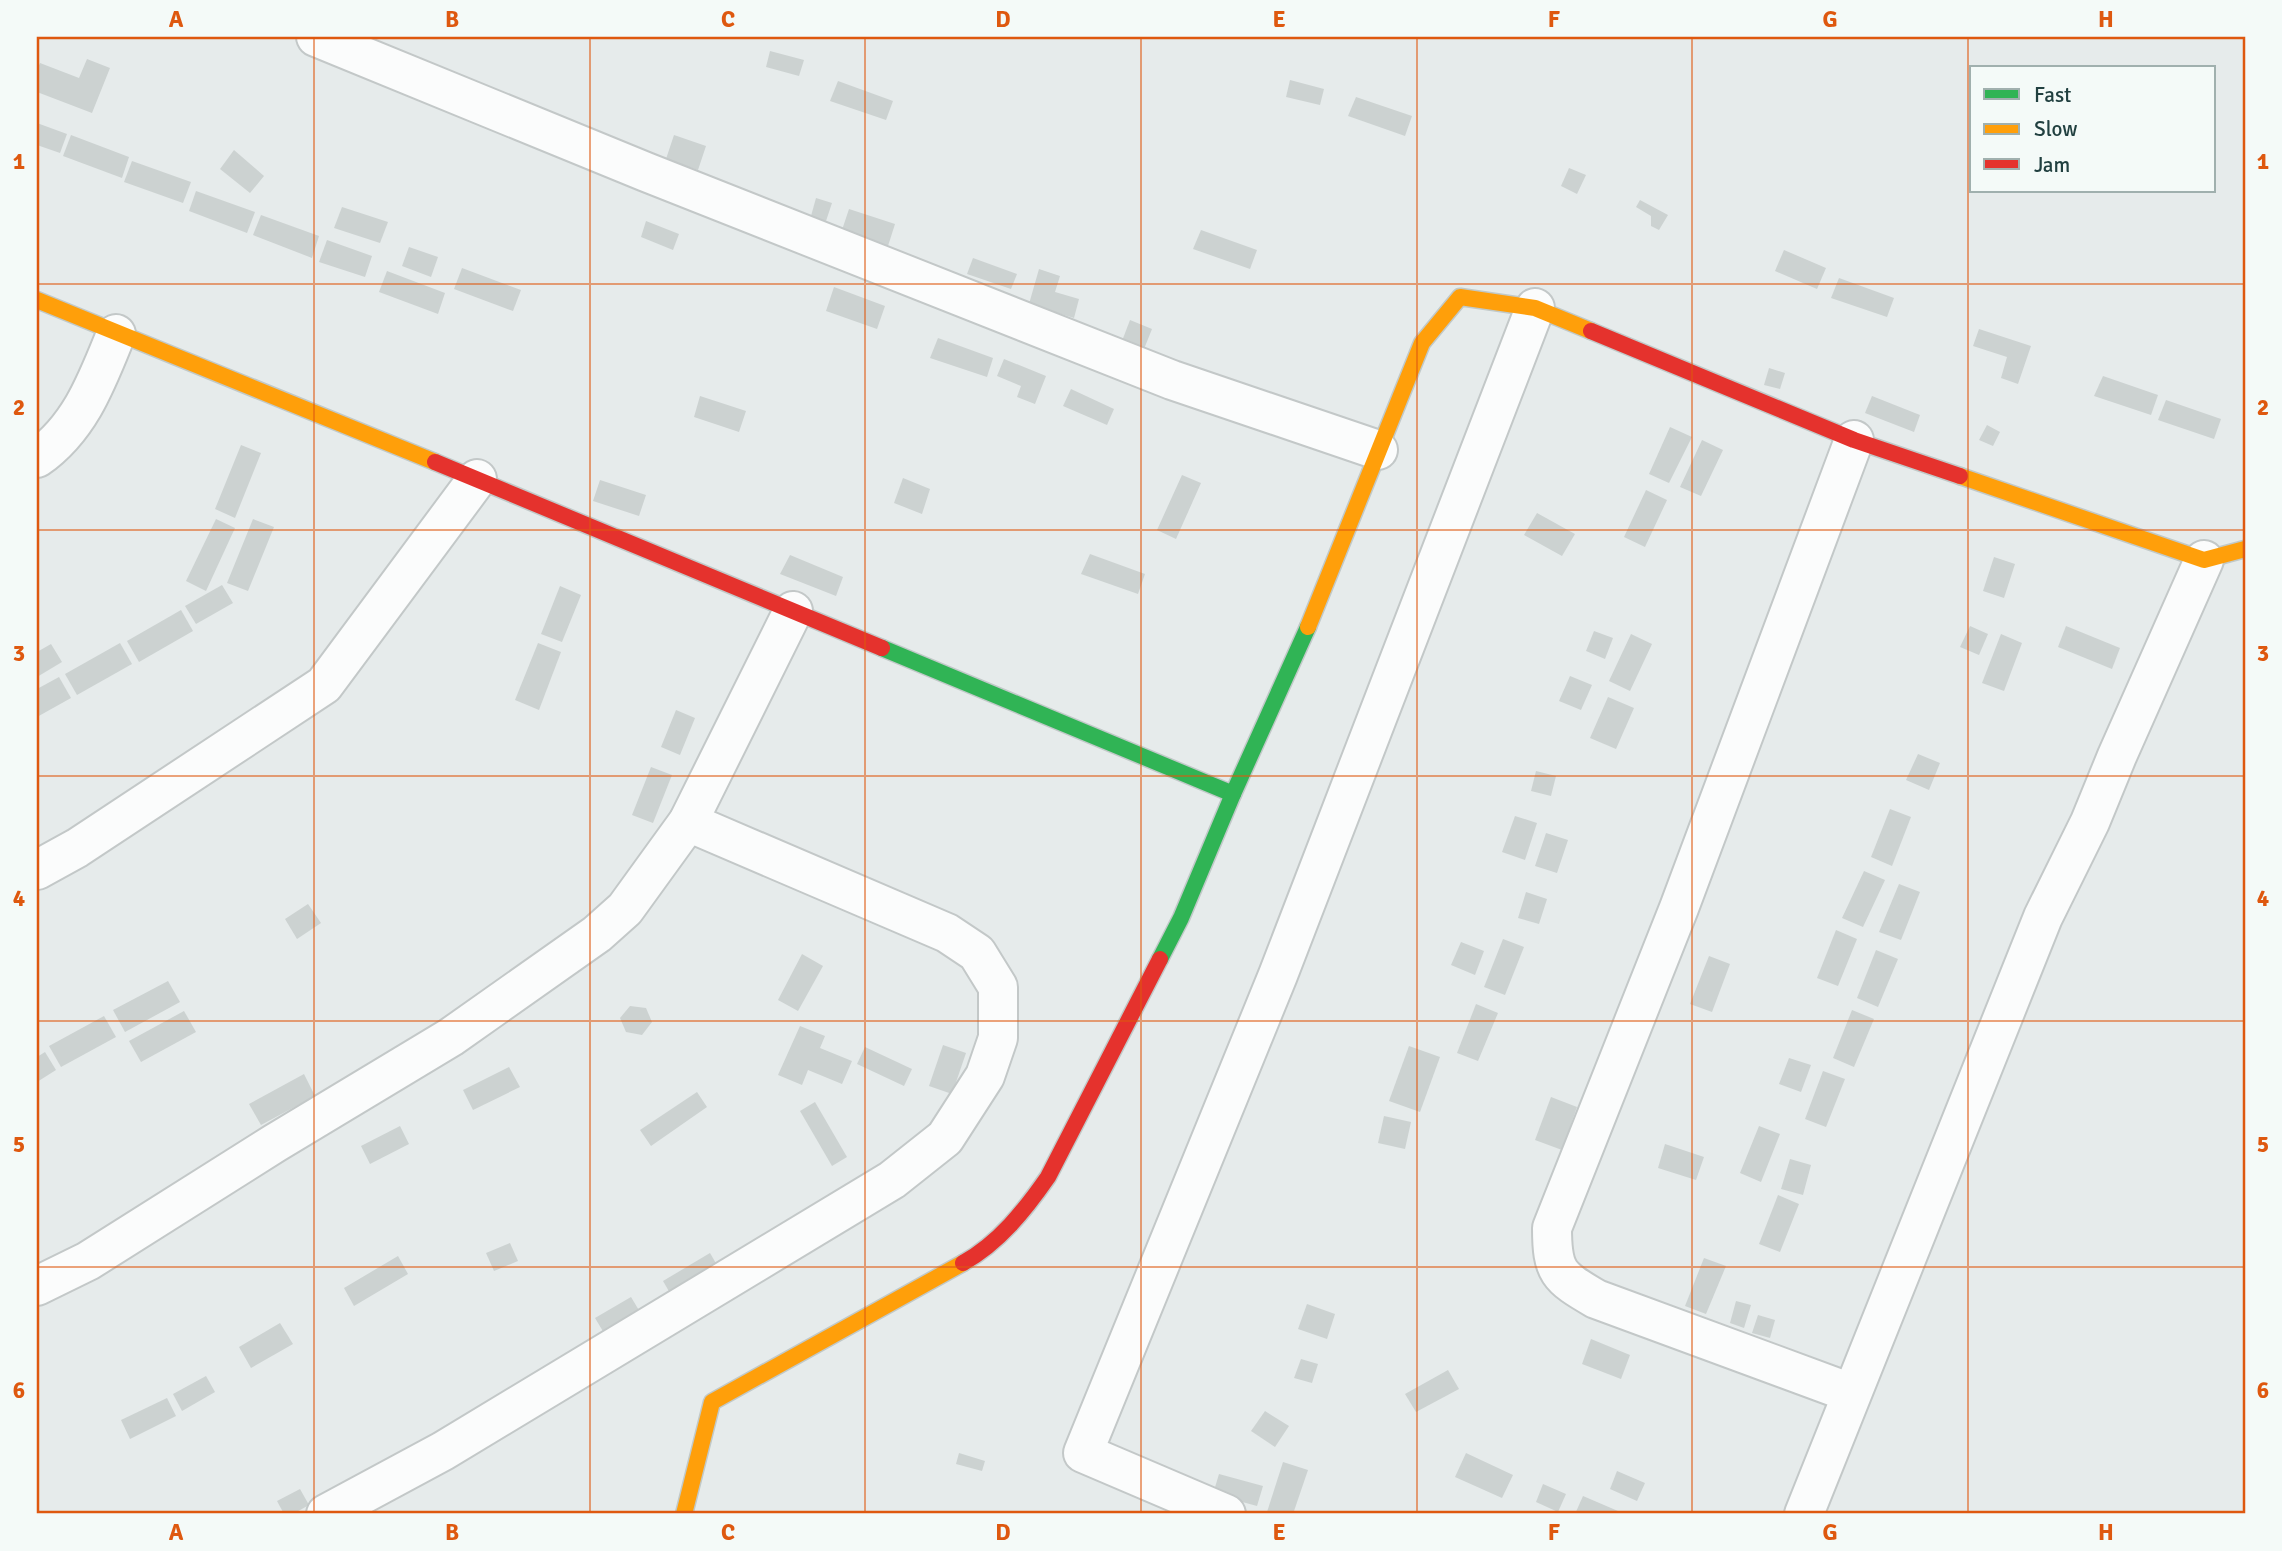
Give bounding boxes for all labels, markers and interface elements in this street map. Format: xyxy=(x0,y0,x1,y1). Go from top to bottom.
text: A xyxy=(169,5,184,34)
text: B xyxy=(445,5,459,34)
text: C xyxy=(721,5,735,34)
text: D xyxy=(995,5,1011,34)
text: E xyxy=(1272,5,1286,34)
text: F xyxy=(1548,5,1560,34)
text: G xyxy=(1822,5,1838,34)
text: H xyxy=(2098,5,2114,34)
legend xyxy=(1970,66,2216,192)
text: Fast xyxy=(2034,82,2071,108)
text: Slow xyxy=(2034,116,2078,142)
text: 1 xyxy=(13,147,25,176)
text: 1 xyxy=(2257,147,2269,176)
text: Jam xyxy=(2034,152,2070,178)
text: 2 xyxy=(13,393,25,422)
text: 2 xyxy=(2257,393,2269,422)
text: 3 xyxy=(13,639,25,668)
text: 3 xyxy=(2257,639,2269,668)
text: 4 xyxy=(13,884,25,913)
text: 4 xyxy=(2257,884,2269,913)
text: 5 xyxy=(13,1130,25,1159)
text: 5 xyxy=(2257,1130,2269,1159)
text: 6 xyxy=(13,1376,25,1405)
text: 6 xyxy=(2257,1376,2269,1405)
text: A xyxy=(169,1518,184,1547)
text: B xyxy=(445,1518,459,1547)
text: C xyxy=(721,1518,735,1547)
text: D xyxy=(995,1518,1011,1547)
text: E xyxy=(1272,1518,1286,1547)
text: F xyxy=(1548,1518,1560,1547)
text: G xyxy=(1822,1518,1838,1547)
text: H xyxy=(2098,1518,2114,1547)

